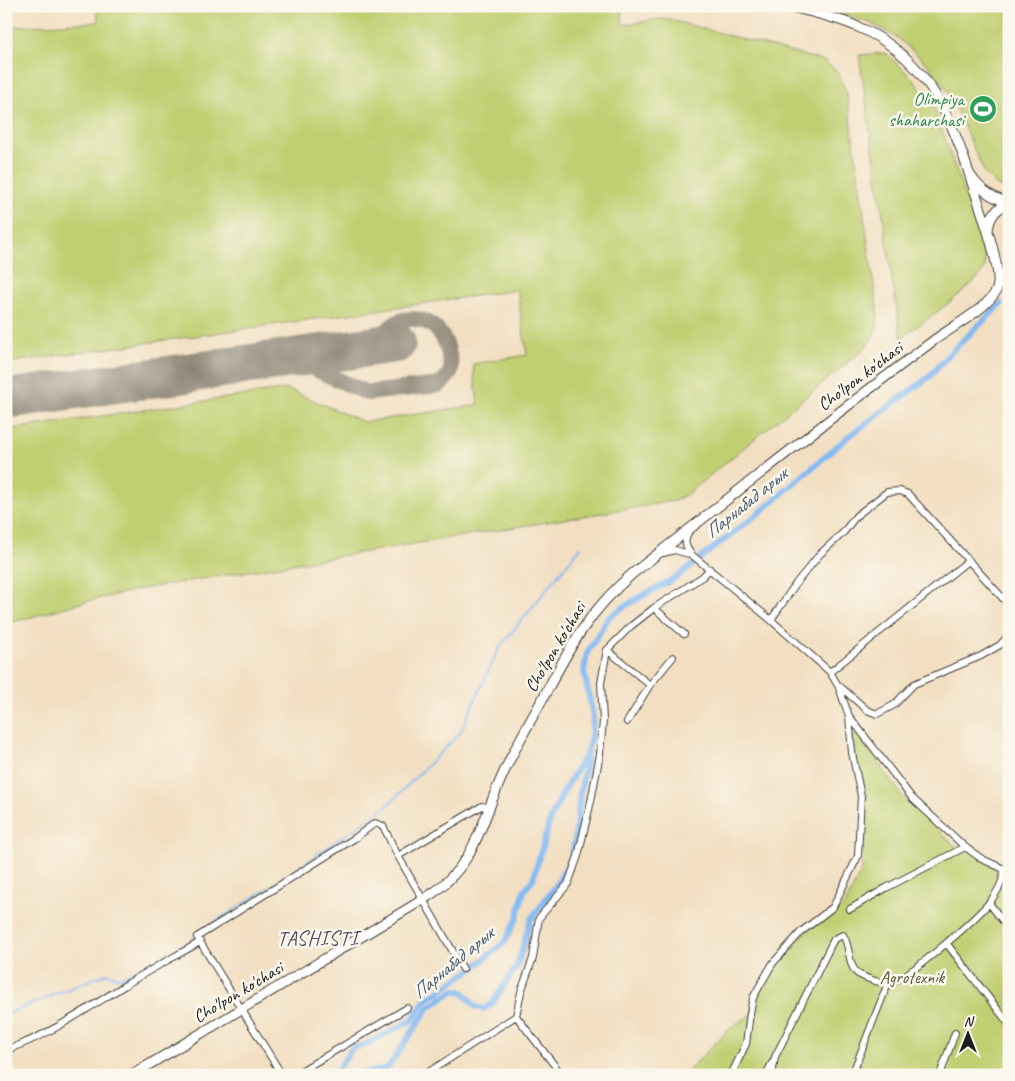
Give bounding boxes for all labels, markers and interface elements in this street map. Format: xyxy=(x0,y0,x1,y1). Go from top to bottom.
place label: Olimpiya shaharchasi xyxy=(889,88,967,131)
sports icon: Olimpiya shaharchasi xyxy=(968,94,998,124)
street label: Cho'lpon ko'chasi xyxy=(813,335,909,415)
water label: Парнабад арык xyxy=(700,460,795,544)
street label: Cho'lpon ko'chasi xyxy=(520,596,592,696)
water label: Парнабад арык xyxy=(407,919,502,1004)
district label: TASHISTI xyxy=(277,926,363,951)
street label: Cho'lpon ko'chasi xyxy=(189,955,289,1027)
park label: Agrotexnik xyxy=(880,966,946,988)
north arrow xyxy=(942,1008,992,1058)
text: N xyxy=(964,1013,975,1030)

